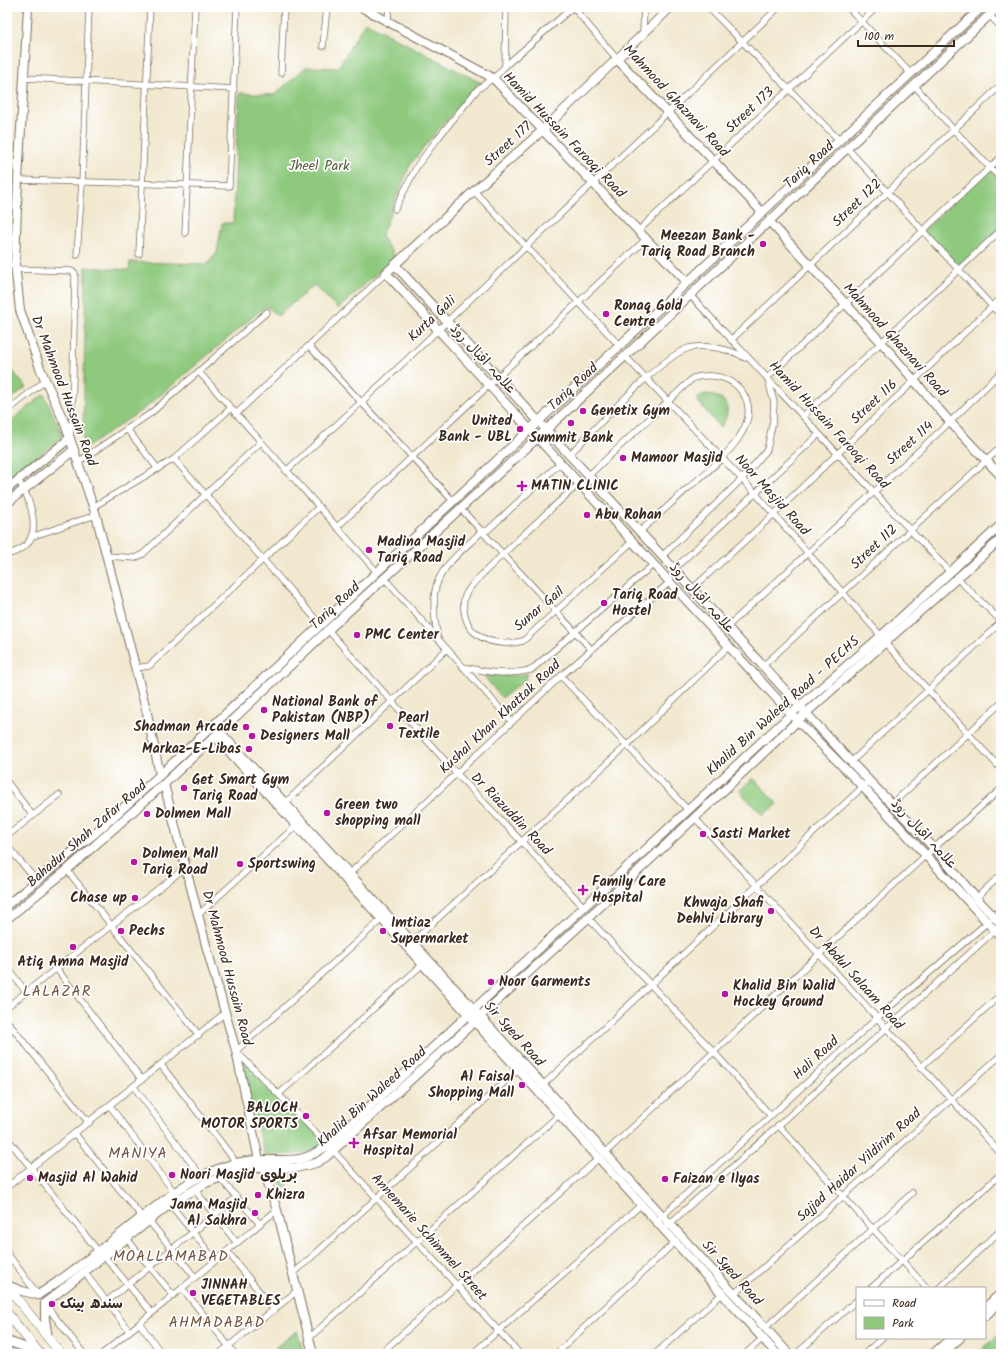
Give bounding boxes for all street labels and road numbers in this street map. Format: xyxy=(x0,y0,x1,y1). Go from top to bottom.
street label: Mahmood Ghaznavi Road xyxy=(618,40,735,163)
street label: Hamid Hussain Farooqi Road xyxy=(497,67,631,204)
street label: Street 173 xyxy=(721,82,779,138)
street label: Street 177 xyxy=(479,116,537,172)
street label: Tariq Road xyxy=(779,135,840,194)
street label: Street 122 xyxy=(827,174,887,232)
street label: Mahmood Ghaznavi Road xyxy=(838,278,953,403)
street label: Kurta Gali xyxy=(403,290,462,347)
street label: Dr Mahmood Hussain Road xyxy=(25,312,103,471)
street label: علامہ اقبال روڈ xyxy=(444,319,522,399)
street label: Hamid Hussain Farooqi Road xyxy=(763,356,895,495)
street label: Tariq Road xyxy=(543,357,604,416)
street label: Street 116 xyxy=(845,374,903,430)
street label: Street 114 xyxy=(881,415,939,470)
street label: Noor Masjid Road xyxy=(729,449,815,542)
street label: Street 112 xyxy=(845,519,903,575)
street label: علامہ اقبال روڈ xyxy=(664,557,740,639)
street label: Tariq Road xyxy=(305,576,366,635)
street label: Sunar Gail xyxy=(509,581,570,637)
street label: Khalid Bin Waleed Road - PECHS xyxy=(701,631,865,781)
street label: Kushal Khan Khattak Road xyxy=(434,654,567,779)
street label: Dr Riazuddin Road xyxy=(465,767,557,861)
street label: Bahadur Shah Zafar Road xyxy=(22,775,153,893)
street label: علامہ اقبال روڈ xyxy=(885,794,963,874)
street label: Dr Mahmood Hussain Road xyxy=(196,888,259,1049)
street label: Dr Abdul Salaam Road xyxy=(803,921,909,1036)
street label: Sir Syed Road xyxy=(478,996,550,1073)
street label: Hali Road xyxy=(788,1030,845,1085)
street label: Khalid Bin Waleed Road xyxy=(312,1041,433,1152)
street label: Sajjad Haidar Yildirim Road xyxy=(792,1102,927,1227)
street label: Annemarie Schimmel Street xyxy=(366,1168,493,1306)
street label: Sir Syed Road xyxy=(696,1235,768,1312)

